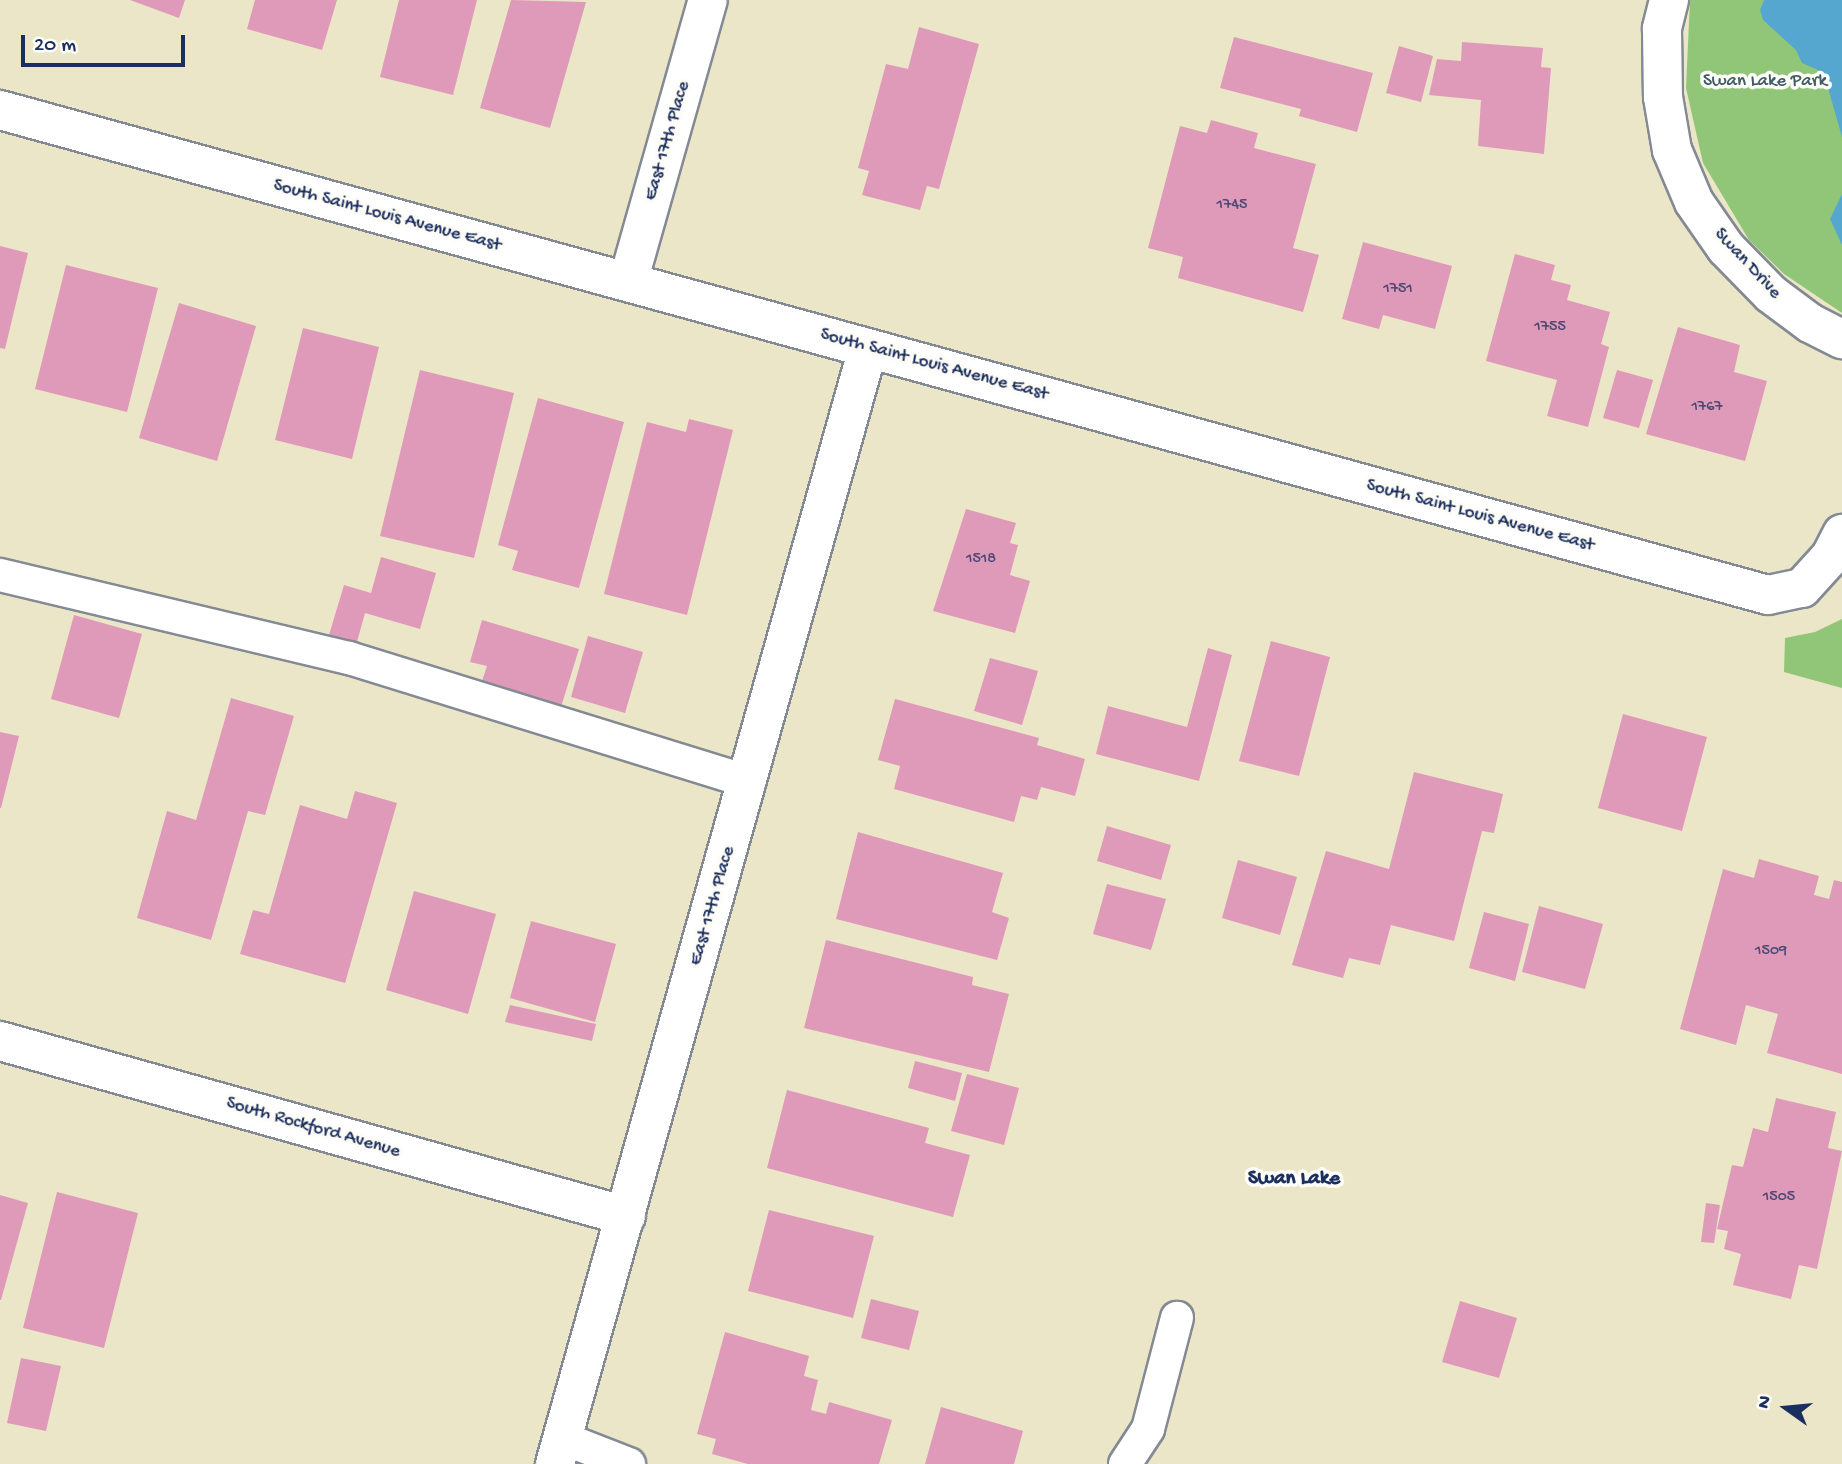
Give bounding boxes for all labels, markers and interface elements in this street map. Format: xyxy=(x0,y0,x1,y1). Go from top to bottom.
scale bar xyxy=(24,21,189,65)
text: 20 m xyxy=(34,34,76,59)
park label: Swan Lake Park xyxy=(1703,71,1827,93)
street label: East 17th Place xyxy=(640,79,696,203)
street label: South Saint Louis Avenue East xyxy=(271,175,503,257)
house number: 1745 xyxy=(1217,196,1247,216)
street label: Swan Drive xyxy=(1708,224,1786,304)
house number: 1751 xyxy=(1383,280,1413,300)
house number: 1755 xyxy=(1534,318,1566,338)
street label: South Saint Louis Avenue East xyxy=(818,324,1050,406)
house number: 1767 xyxy=(1691,398,1723,418)
street label: South Saint Louis Avenue East xyxy=(1364,475,1596,557)
house number: 1518 xyxy=(966,550,996,570)
street label: East 17th Place xyxy=(685,844,741,968)
house number: 1509 xyxy=(1755,942,1787,962)
street label: South Rockford Avenue xyxy=(223,1092,403,1164)
district label: Swan Lake xyxy=(1248,1167,1340,1193)
house number: 1505 xyxy=(1763,1188,1795,1208)
north arrow xyxy=(1751,1373,1821,1443)
text: N xyxy=(1753,1393,1778,1411)

